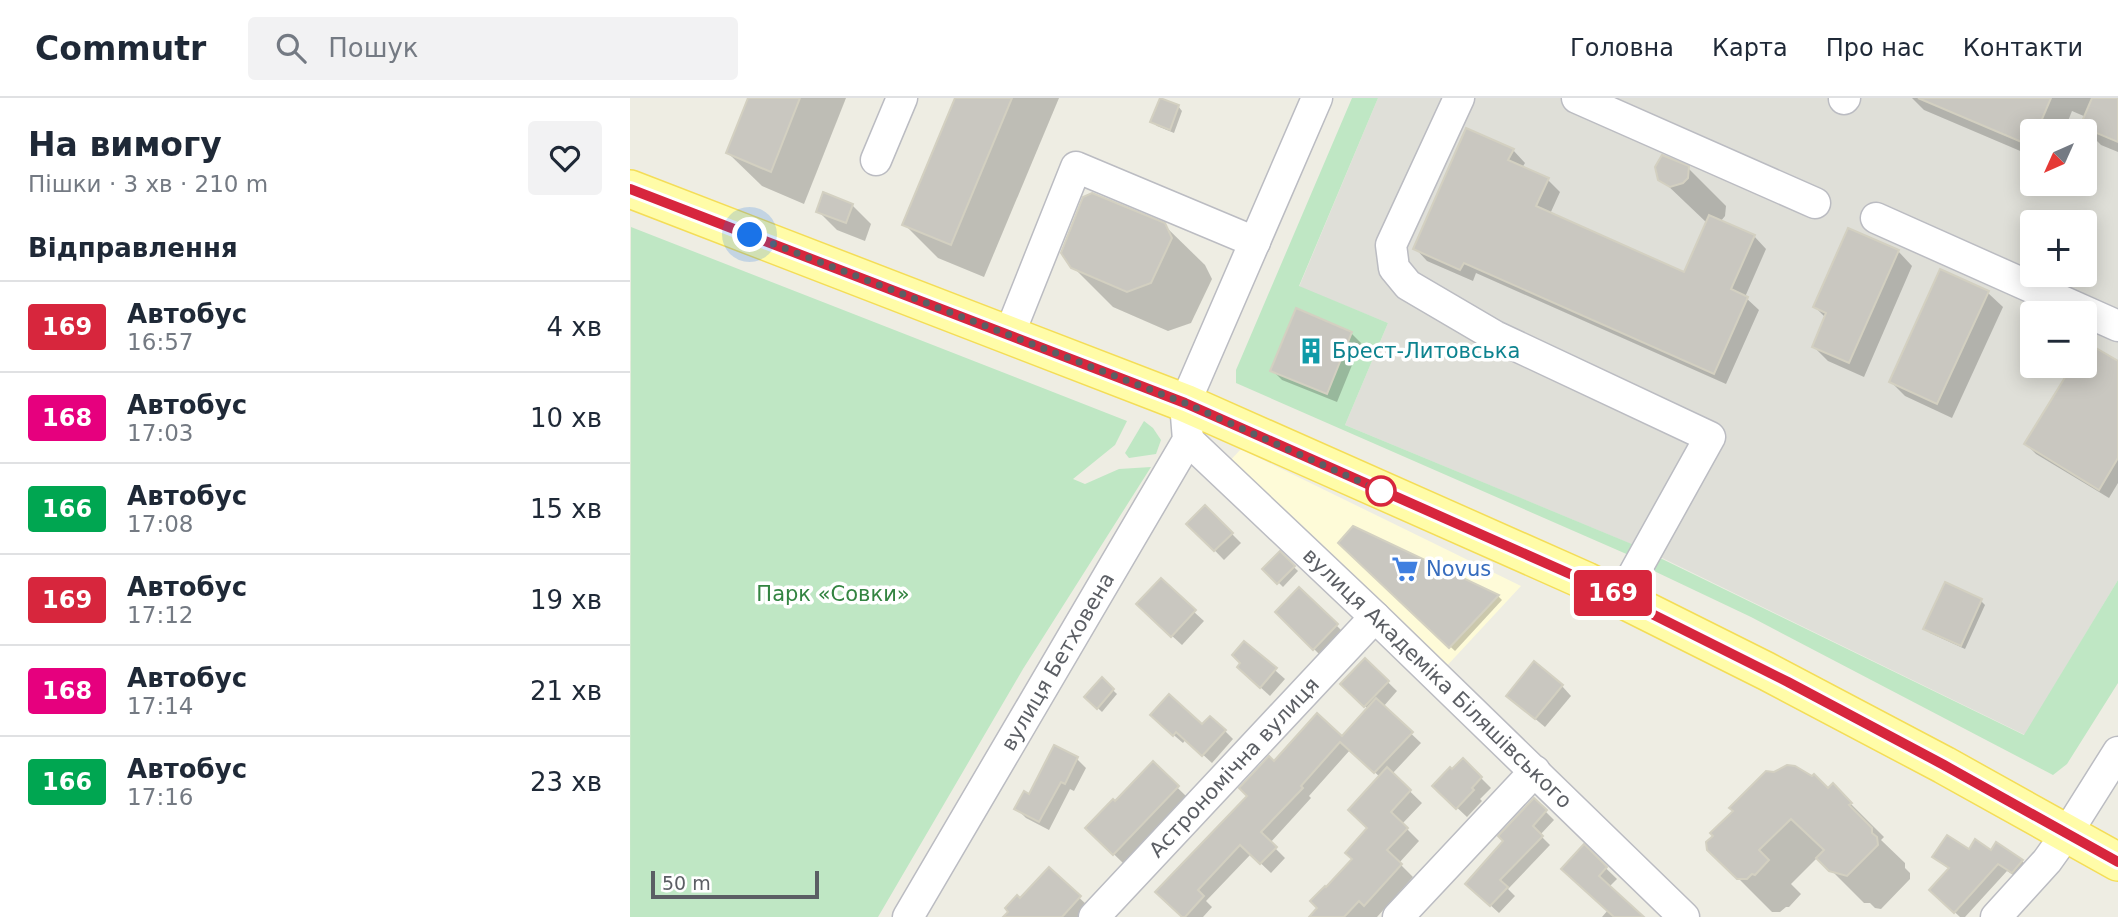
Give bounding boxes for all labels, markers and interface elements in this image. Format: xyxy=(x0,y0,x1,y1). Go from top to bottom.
search box xyxy=(248,17,738,80)
text: Commutr xyxy=(35,29,206,68)
icon: search xyxy=(272,29,310,67)
text: Пошук xyxy=(328,33,419,63)
text: Головна xyxy=(1570,34,1674,62)
text: Карта xyxy=(1712,34,1788,62)
text: Про нас xyxy=(1826,34,1925,62)
text: Контакти xyxy=(1963,34,2083,62)
north arrow xyxy=(2020,119,2096,196)
map controls xyxy=(2020,119,2097,378)
button: heart xyxy=(528,121,602,195)
text: На вимогу xyxy=(28,125,222,164)
text: Пішки · 3 хв · 210 m xyxy=(28,171,268,197)
button: + xyxy=(2020,210,2097,287)
your location xyxy=(732,217,767,252)
text: Відправлення xyxy=(28,233,238,263)
text: Автобус xyxy=(127,299,247,329)
button: − xyxy=(2020,301,2097,378)
text: 4 хв xyxy=(546,312,602,342)
text: 169 xyxy=(42,313,92,341)
text: 16:57 xyxy=(127,329,193,355)
building icon: Брест-Литовська xyxy=(1296,336,1326,366)
place label: Брест-Литовська xyxy=(1332,339,1520,363)
text: Автобус xyxy=(127,390,247,420)
text: 10 хв xyxy=(530,403,602,433)
text: 168 xyxy=(42,404,92,432)
text: 17:03 xyxy=(127,420,193,446)
unlabelled marker xyxy=(1366,476,1396,506)
text: Автобус xyxy=(127,481,247,511)
text: 15 хв xyxy=(530,494,602,524)
text: 166 xyxy=(42,495,92,523)
text: 17:08 xyxy=(127,511,193,537)
street label: вулиця Академіка Біляшівського xyxy=(1298,543,1577,813)
supermarket icon: Novus xyxy=(1390,554,1420,584)
place label: Novus xyxy=(1426,557,1491,581)
street label: вулиця Бетховена xyxy=(996,568,1119,755)
line badge: 169 xyxy=(1573,570,1653,616)
text: Автобус xyxy=(127,572,247,602)
text: 169 xyxy=(1588,579,1638,607)
park label: Парк «Совки» xyxy=(756,582,910,606)
text: 19 хв xyxy=(530,585,602,615)
text: 169 xyxy=(42,586,92,614)
text: 17:12 xyxy=(127,602,193,628)
text: Автобус xyxy=(127,663,247,693)
street label: Астрономічна вулиця xyxy=(1144,673,1324,862)
text: 21 хв xyxy=(530,676,602,706)
text: 168 xyxy=(42,677,92,705)
text: 17:14 xyxy=(127,693,193,719)
text: Автобус xyxy=(127,754,247,784)
text: 23 хв xyxy=(530,767,602,797)
text: 166 xyxy=(42,768,92,796)
text: 17:16 xyxy=(127,784,193,810)
scale bar xyxy=(651,868,819,900)
text: 50 m xyxy=(662,872,711,894)

